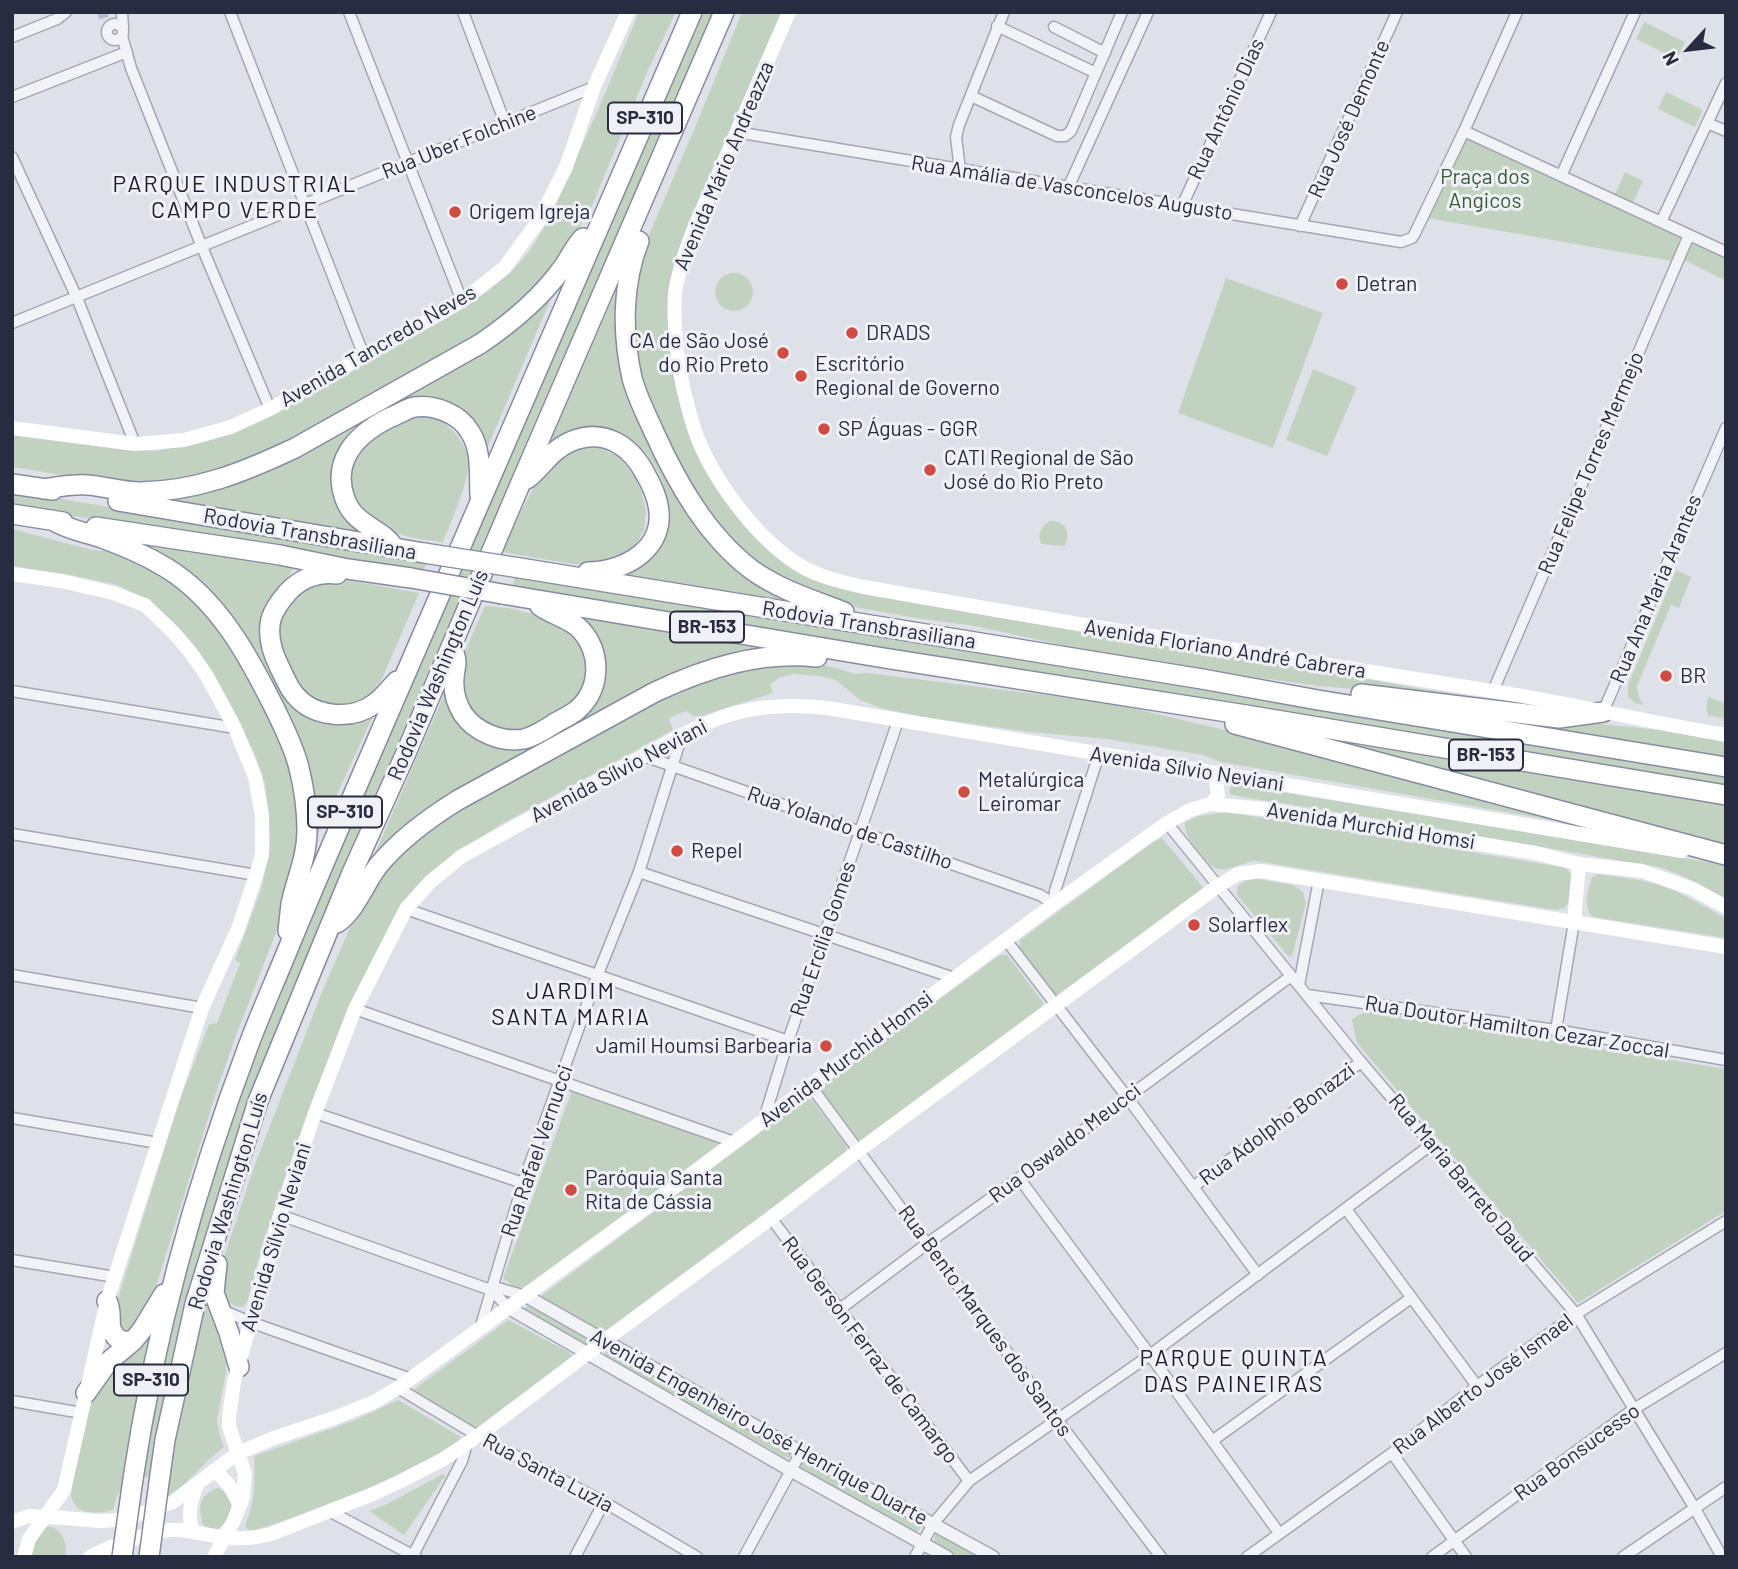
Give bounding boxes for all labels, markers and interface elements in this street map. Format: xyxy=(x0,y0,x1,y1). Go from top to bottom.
north arrow xyxy=(1654,14,1724,84)
street label: Rua Antônio Dias xyxy=(1182,34,1270,184)
street label: Rua José Demonte xyxy=(1303,36,1395,202)
text: N xyxy=(1657,48,1683,70)
street label: Avenida Mário Andreazza xyxy=(669,58,779,274)
street label: Rua Uber Folchine xyxy=(378,100,540,184)
road number: SP-310 xyxy=(608,102,682,134)
street label: Rua Amália de Vasconcelos Augusto xyxy=(909,150,1235,226)
park label: Praça dos Angicos xyxy=(1440,164,1530,214)
district label: PARQUE INDUSTRIAL CAMPO VERDE xyxy=(115,170,355,224)
place label: Origem Igreja xyxy=(469,199,590,225)
marker: Origem Igreja xyxy=(447,204,463,220)
place label: Detran xyxy=(1356,271,1417,297)
marker: Detran xyxy=(1334,276,1350,292)
street label: Avenida Tancredo Neves xyxy=(275,280,481,412)
place label: DRADS xyxy=(866,320,931,346)
marker: DRADS xyxy=(844,325,860,341)
place label: CA de São José do Rio Preto xyxy=(629,328,769,378)
marker: CA de São José do Rio Preto xyxy=(775,345,791,361)
street label: Rua Felipe Torres Mermejo xyxy=(1533,348,1649,578)
place label: Escritório Regional de Governo xyxy=(815,351,1000,401)
marker: Escritório Regional de Governo xyxy=(793,368,809,384)
place label: SP Águas - GGR xyxy=(838,416,978,442)
marker: SP Águas - GGR xyxy=(816,421,832,437)
place label: CATI Regional de São José do Rio Preto xyxy=(944,445,1134,495)
marker: CATI Regional de São José do Rio Preto xyxy=(922,462,938,478)
street label: Rua Ana Maria Arantes xyxy=(1605,491,1707,687)
street label: Rodovia Transbrasiliana xyxy=(202,503,418,565)
street label: Rodovia Washington Luís xyxy=(382,566,494,784)
street label: Rodovia Transbrasiliana xyxy=(760,596,978,654)
road number: BR-153 xyxy=(670,612,744,642)
street label: Avenida Floriano André Cabrera xyxy=(1082,614,1368,684)
place label: BR xyxy=(1680,663,1706,689)
marker: BR xyxy=(1658,668,1674,684)
street label: Avenida Sílvio Neviani xyxy=(526,714,712,828)
road number: BR-153 xyxy=(1449,740,1523,770)
street label: Avenida Sílvio Neviani xyxy=(1088,741,1286,797)
place label: Metalúrgica Leiromar xyxy=(978,767,1084,817)
street label: Rua Yolando de Castilho xyxy=(744,781,956,875)
marker: Metalúrgica Leiromar xyxy=(956,784,972,800)
road number: SP-310 xyxy=(308,796,382,828)
street label: Avenida Murchid Homsi xyxy=(1265,797,1477,855)
place label: Repel xyxy=(691,838,742,864)
marker: Repel xyxy=(669,843,685,859)
street label: Rua Ercília Gomes xyxy=(785,858,861,1020)
place label: Solarflex xyxy=(1208,912,1288,938)
marker: Solarflex xyxy=(1186,917,1202,933)
district label: JARDIM SANTA MARIA xyxy=(493,977,649,1031)
street label: Avenida Murchid Homsi xyxy=(754,985,938,1133)
street label: Rua Doutor Hamilton Cezar Zoccal xyxy=(1363,990,1671,1064)
place label: Jamil Houmsi Barbearia xyxy=(596,1033,812,1059)
marker: Jamil Houmsi Barbearia xyxy=(818,1038,834,1054)
street label: Rua Adolpho Bonazzi xyxy=(1194,1057,1360,1191)
street label: Rua Rafael Vernucci xyxy=(496,1062,578,1240)
street label: Rua Oswaldo Meucci xyxy=(984,1078,1146,1208)
street label: Rodovia Washington Luís xyxy=(183,1089,273,1313)
street label: Rua Maria Barreto Daud xyxy=(1383,1089,1539,1267)
street label: Avenida Sílvio Neviani xyxy=(235,1139,317,1335)
place label: Paróquia Santa Rita de Cássia xyxy=(585,1165,723,1215)
marker: Paróquia Santa Rita de Cássia xyxy=(563,1182,579,1198)
street label: Rua Bento Marques dos Santos xyxy=(893,1201,1077,1441)
street label: Rua Gerson Ferraz de Camargo xyxy=(776,1231,964,1469)
street label: Rua Alberto José Ismael xyxy=(1388,1308,1578,1460)
street label: Avenida Engenheiro José Henrique Duarte xyxy=(586,1323,932,1531)
district label: PARQUE QUINTA DAS PAINEIRAS xyxy=(1141,1344,1327,1398)
road number: SP-310 xyxy=(114,1364,188,1396)
street label: Rua Bonsucesso xyxy=(1509,1398,1645,1506)
street label: Rua Santa Luzia xyxy=(478,1428,618,1518)

